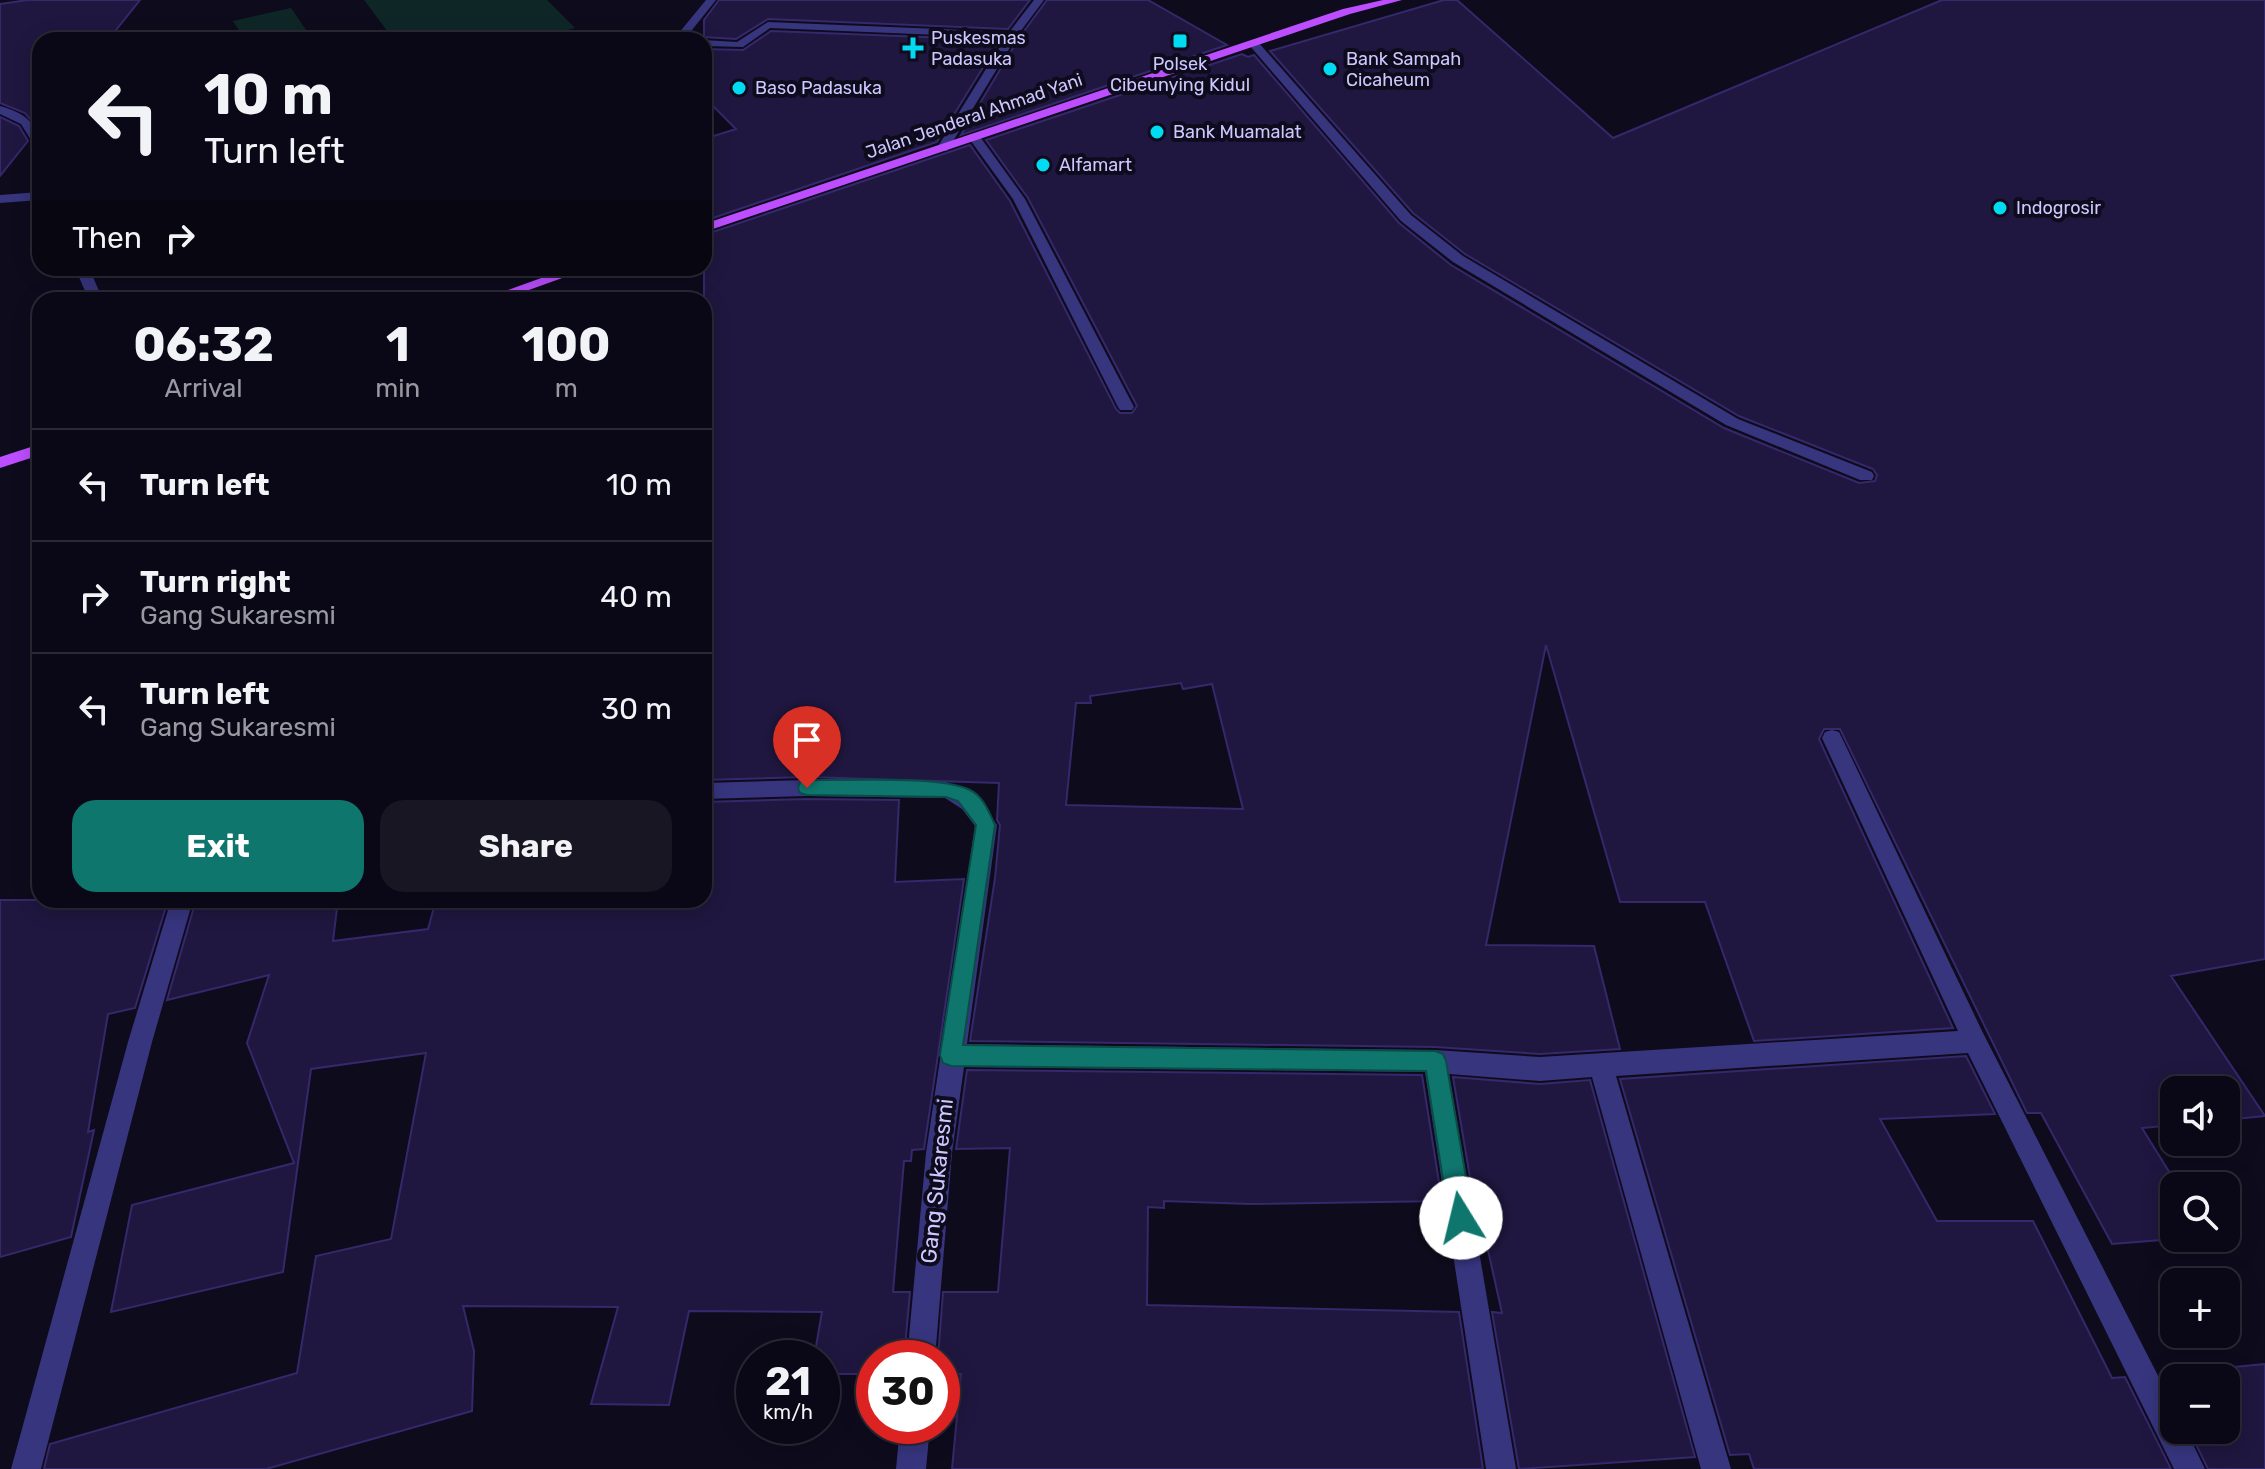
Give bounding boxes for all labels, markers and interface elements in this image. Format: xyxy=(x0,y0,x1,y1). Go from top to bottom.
place label: Puskesmas Padasuka xyxy=(931,27,1026,70)
marker: Polsek Cibeunying Kidul xyxy=(1171,32,1189,50)
marker: Puskesmas Padasuka xyxy=(902,37,924,59)
place label: Bank Sampah Cicaheum xyxy=(1346,48,1461,91)
place label: Polsek Cibeunying Kidul xyxy=(1110,53,1250,96)
marker: Bank Sampah Cicaheum xyxy=(1321,60,1339,78)
text: 10 m xyxy=(204,62,333,128)
icon: left xyxy=(72,64,176,168)
street label: Jalan Jenderal Ahmad Yani xyxy=(863,69,1085,163)
place label: Baso Padasuka xyxy=(755,77,882,99)
marker: Baso Padasuka xyxy=(730,79,748,97)
place label: Bank Muamalat xyxy=(1173,121,1302,143)
marker: Bank Muamalat xyxy=(1148,123,1166,141)
text: Turn left xyxy=(204,129,345,172)
place label: Alfamart xyxy=(1059,154,1132,176)
marker: Alfamart xyxy=(1034,156,1052,174)
place label: Indogrosir xyxy=(2016,197,2101,219)
marker: Indogrosir xyxy=(1991,199,2009,217)
icon: right xyxy=(158,216,202,260)
text: Then xyxy=(72,220,142,256)
text: 06:32 xyxy=(133,316,274,373)
text: 1 xyxy=(386,316,410,373)
text: 100 xyxy=(522,316,611,373)
text: Arrival xyxy=(165,373,243,404)
text: min xyxy=(375,373,420,404)
text: m xyxy=(555,373,578,404)
icon: left xyxy=(72,463,116,507)
text: Turn left xyxy=(140,467,270,503)
text: 10 m xyxy=(606,467,672,503)
text: Turn right xyxy=(140,564,291,600)
icon: right xyxy=(72,575,116,619)
text: 40 m xyxy=(600,579,672,615)
text: Gang Sukaresmi xyxy=(140,600,336,631)
text: Turn left xyxy=(140,676,270,712)
icon: left xyxy=(72,687,116,731)
text: 30 m xyxy=(601,691,672,727)
pin xyxy=(773,706,841,788)
text: Gang Sukaresmi xyxy=(140,712,336,743)
icon: arrive xyxy=(785,718,829,762)
button: Exit xyxy=(72,800,364,892)
button: Share xyxy=(380,800,672,892)
map controls xyxy=(2160,1076,2240,1444)
button: sound xyxy=(2160,1076,2240,1156)
street label: Gang Sukaresmi xyxy=(915,1097,959,1265)
button: search xyxy=(2160,1172,2240,1252)
position arrow xyxy=(1419,1176,1503,1260)
button: + xyxy=(2160,1268,2240,1348)
speed limit sign: 30 xyxy=(856,1340,960,1444)
text: 21 xyxy=(765,1358,811,1405)
button: − xyxy=(2160,1364,2240,1444)
text: km/h xyxy=(763,1400,813,1424)

